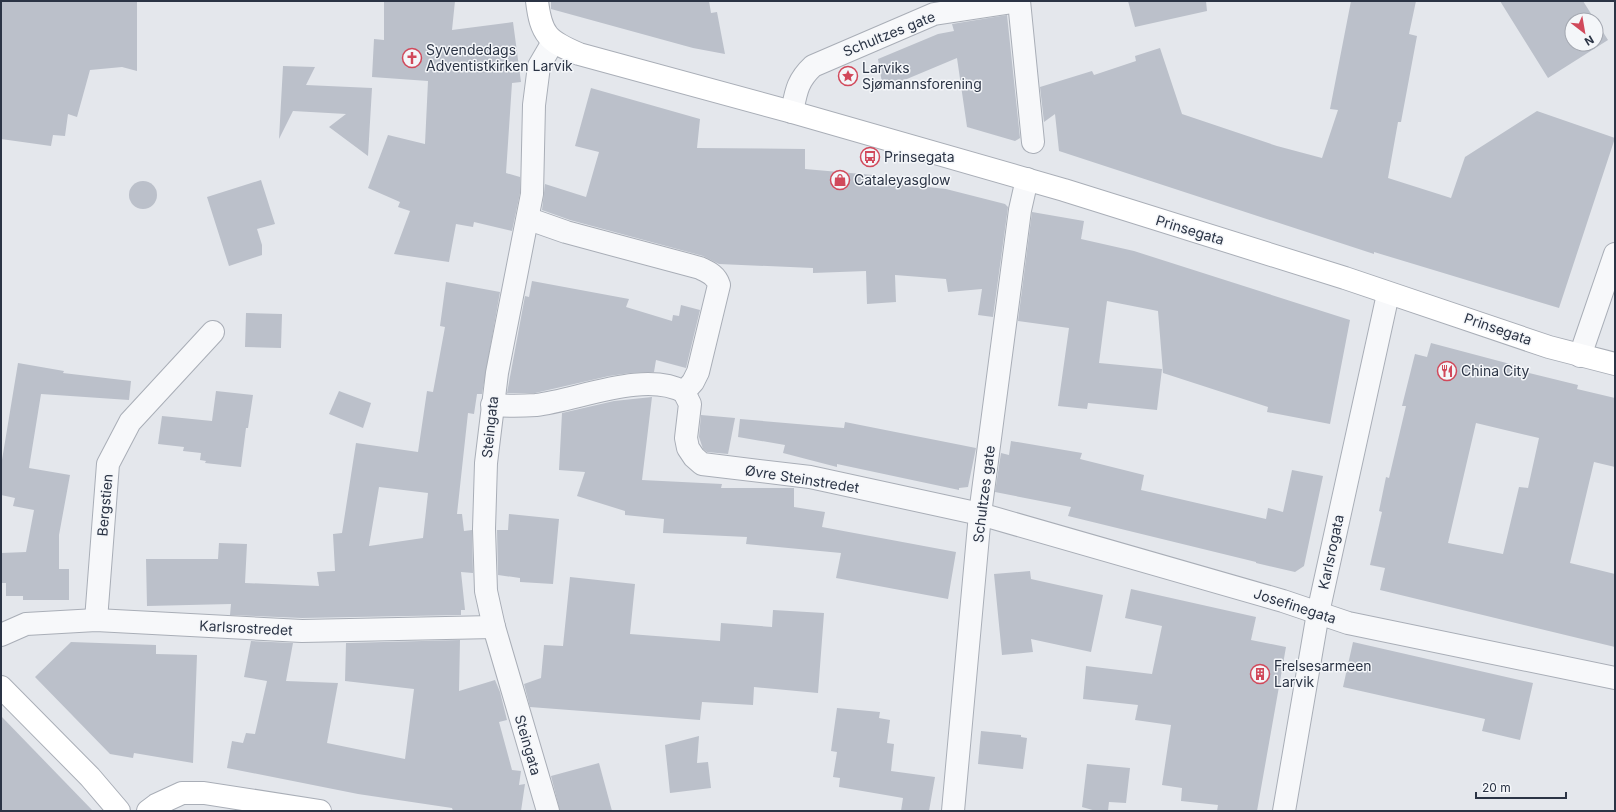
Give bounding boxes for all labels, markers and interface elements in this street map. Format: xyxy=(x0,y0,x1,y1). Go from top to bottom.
street label: Schultzes gate xyxy=(840,7,937,60)
north arrow xyxy=(1564,12,1604,52)
text: N xyxy=(1582,32,1596,49)
place label: Syvendedags Adventistkirken Larvik xyxy=(426,41,573,74)
church icon: Syvendedags Adventistkirken Larvik xyxy=(401,47,423,69)
place label: Larviks Sjømannsforening xyxy=(862,59,982,92)
place icon: Larviks Sjømannsforening xyxy=(837,65,859,87)
bus stop icon: Prinsegata xyxy=(859,146,881,168)
place label: Prinsegata xyxy=(884,148,955,165)
shop icon: Cataleyasglow xyxy=(829,169,851,191)
place label: Cataleyasglow xyxy=(854,171,951,188)
street label: Prinsegata xyxy=(1154,211,1226,248)
street label: Prinsegata xyxy=(1462,309,1534,348)
restaurant icon: China City xyxy=(1436,360,1458,382)
place label: China City xyxy=(1461,362,1529,379)
street label: Steingata xyxy=(478,395,501,459)
street label: Schultzes gate xyxy=(969,444,998,544)
street label: Øvre Steinstredet xyxy=(744,461,861,496)
street label: Bergstien xyxy=(93,473,116,537)
street label: Karlsrogata xyxy=(1314,513,1347,591)
street label: Josefinegata xyxy=(1252,584,1339,627)
street label: Karlsrostredet xyxy=(199,617,294,638)
place label: Frelsesarmeen Larvik xyxy=(1274,657,1372,690)
building icon: Frelsesarmeen Larvik xyxy=(1249,663,1271,685)
street label: Steingata xyxy=(512,713,545,777)
scale bar xyxy=(1476,774,1566,800)
text: 20 m xyxy=(1482,780,1511,795)

